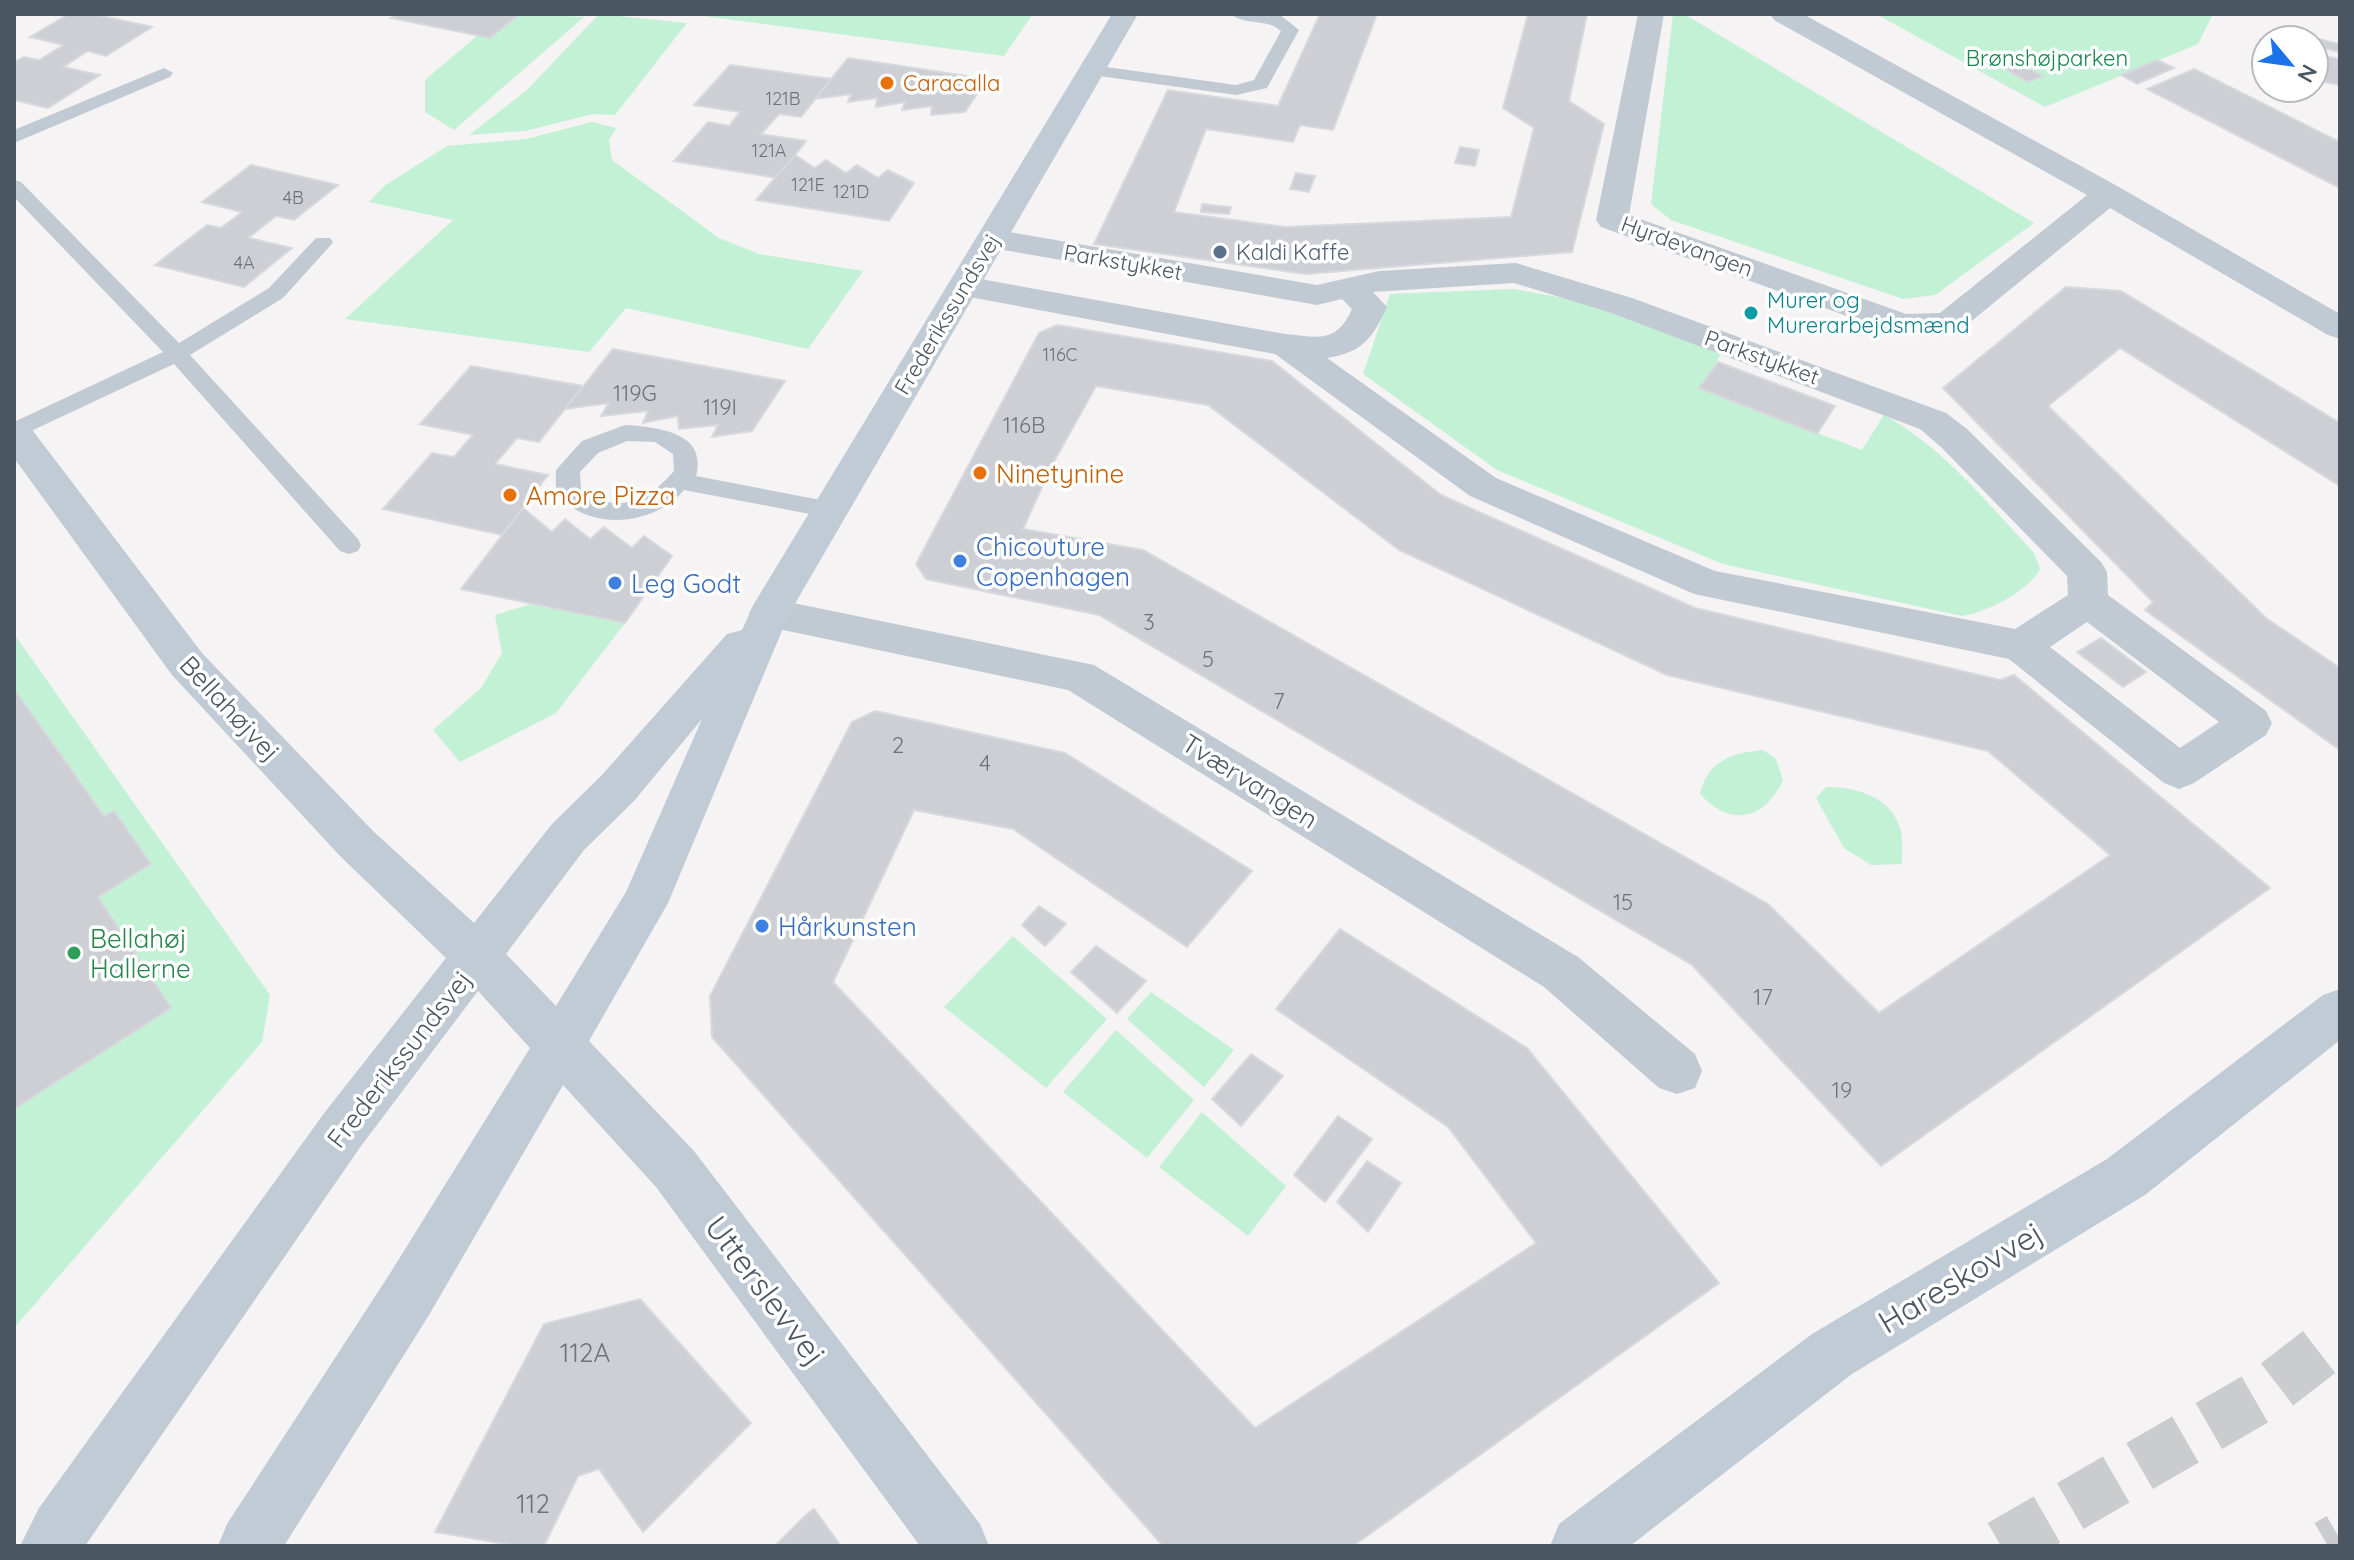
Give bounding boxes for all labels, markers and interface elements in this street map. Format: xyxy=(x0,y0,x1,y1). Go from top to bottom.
north arrow xyxy=(2250,24,2330,104)
park label: Brønshøjparken xyxy=(1966,44,2128,72)
text: N xyxy=(2291,60,2324,88)
place label: Caracalla xyxy=(903,69,1000,97)
marker: Caracalla xyxy=(878,74,896,92)
house number: 121B xyxy=(765,87,801,110)
house number: 121A xyxy=(752,139,787,162)
house number: 121E xyxy=(791,173,825,196)
house number: 121D xyxy=(833,180,869,203)
house number: 4B xyxy=(282,186,304,209)
street label: Hyrdevangen xyxy=(1617,209,1757,283)
street label: Frederikssundsvej xyxy=(888,228,1006,400)
street label: Parkstykket xyxy=(1062,238,1184,286)
place label: Kaldi Kaffe xyxy=(1236,238,1350,266)
marker: Kaldi Kaffe xyxy=(1211,243,1229,261)
house number: 4A xyxy=(233,251,255,274)
place label: Murer og Murerarbejdsmænd xyxy=(1767,286,1969,339)
marker: Murer og Murerarbejdsmænd xyxy=(1742,304,1760,322)
street label: Parkstykket xyxy=(1701,323,1823,391)
house number: 116C xyxy=(1043,343,1078,366)
house number: 119G xyxy=(613,379,657,407)
house number: 119I xyxy=(703,393,737,421)
house number: 116B xyxy=(1003,411,1045,439)
place label: Ninetynine xyxy=(996,457,1124,490)
marker: Ninetynine xyxy=(971,464,989,482)
place label: Amore Pizza xyxy=(526,479,675,512)
marker: Amore Pizza xyxy=(501,486,519,504)
place label: Chicouture Copenhagen xyxy=(976,530,1130,593)
marker: Chicouture Copenhagen xyxy=(951,552,969,570)
place label: Leg Godt xyxy=(631,567,741,600)
marker: Leg Godt xyxy=(606,574,624,592)
house number: 3 xyxy=(1143,608,1155,636)
house number: 5 xyxy=(1202,645,1214,673)
street label: Bellahøjvej xyxy=(173,648,287,768)
house number: 7 xyxy=(1273,687,1285,715)
street label: Tværvangen xyxy=(1176,726,1324,836)
house number: 2 xyxy=(892,731,904,759)
house number: 4 xyxy=(979,749,991,777)
house number: 15 xyxy=(1613,888,1633,916)
place label: Hårkunsten xyxy=(778,910,917,943)
marker: Hårkunsten xyxy=(753,917,771,935)
place label: Bellahøj Hallerne xyxy=(90,922,191,985)
marker: Bellahøj Hallerne xyxy=(65,944,83,962)
street label: Frederikssundsvej xyxy=(320,964,478,1154)
house number: 17 xyxy=(1753,983,1773,1011)
house number: 19 xyxy=(1832,1076,1852,1104)
street label: Utterslevvej xyxy=(697,1207,835,1373)
street label: Hareskovvej xyxy=(1871,1212,2049,1342)
house number: 112A xyxy=(560,1336,610,1369)
house number: 112 xyxy=(516,1487,550,1520)

